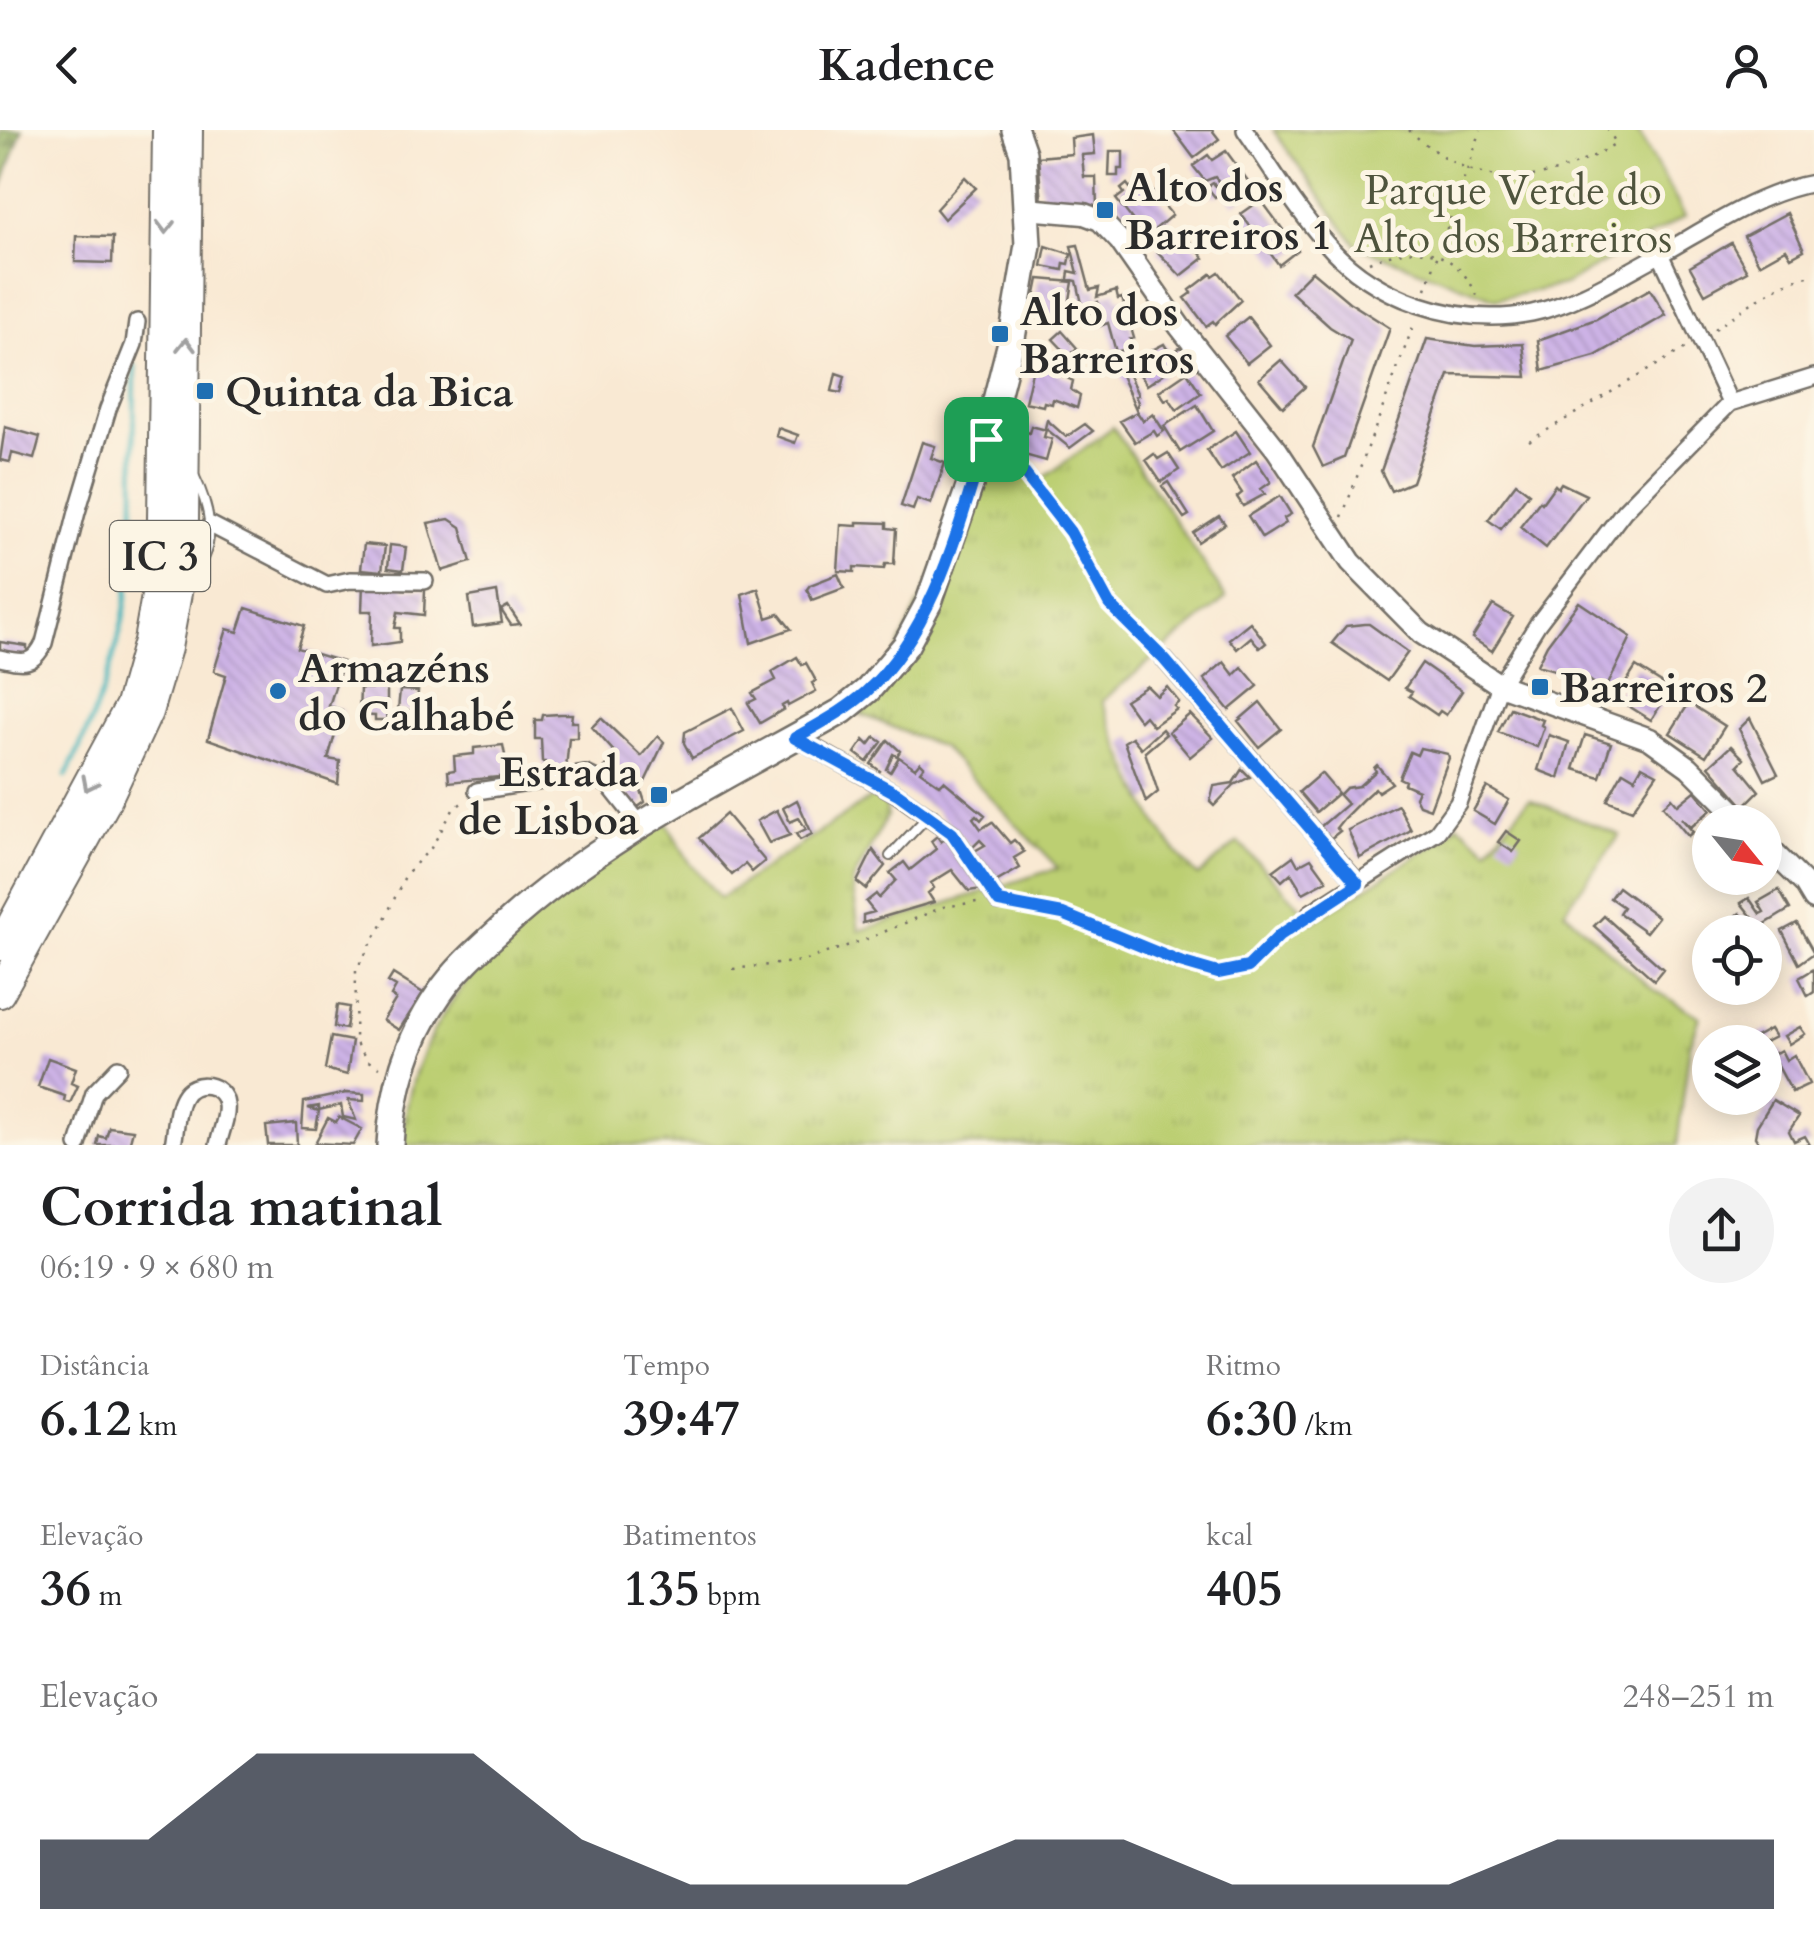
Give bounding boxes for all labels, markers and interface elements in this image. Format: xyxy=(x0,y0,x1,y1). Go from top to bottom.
text: Kadence xyxy=(818,35,996,96)
icon: back xyxy=(40,38,95,93)
icon: person xyxy=(1719,38,1774,93)
place label: Alto dos Barreiros 1 xyxy=(1125,159,1332,264)
park label: Parque Verde do Alto dos Barreiros xyxy=(1354,162,1672,267)
marker: Alto dos Barreiros 1 xyxy=(1094,199,1116,221)
one-way arrow xyxy=(155,220,177,236)
place label: Alto dos Barreiros xyxy=(1020,283,1195,388)
marker: Alto dos Barreiros xyxy=(989,323,1011,345)
one-way arrow xyxy=(175,336,197,352)
place label: Quinta da Bica xyxy=(225,364,514,421)
marker: Quinta da Bica xyxy=(194,380,216,402)
pin xyxy=(944,397,1029,482)
icon: arrive xyxy=(959,412,1014,467)
road number: IC 3 xyxy=(110,521,210,591)
place label: Armazéns do Calhabé xyxy=(298,640,515,745)
place label: Barreiros 2 xyxy=(1560,660,1767,717)
marker: Barreiros 2 xyxy=(1529,676,1551,698)
marker: Armazéns do Calhabé xyxy=(267,680,289,702)
place label: Estrada de Lisboa xyxy=(458,744,639,849)
one-way arrow xyxy=(82,774,101,792)
marker: Estrada de Lisboa xyxy=(648,784,670,806)
north arrow xyxy=(1692,805,1782,895)
map controls xyxy=(1692,805,1782,1115)
button: locate xyxy=(1692,915,1782,1005)
button: layers xyxy=(1692,1025,1782,1115)
text: Corrida matinal xyxy=(40,1171,443,1245)
button: share xyxy=(1669,1178,1774,1283)
text: 06:19 · 9 × 680 m xyxy=(40,1246,274,1290)
text: Distância xyxy=(40,1347,150,1385)
text: Tempo xyxy=(623,1347,710,1385)
text: Ritmo xyxy=(1206,1347,1281,1385)
text: 6.12 xyxy=(40,1385,131,1453)
text: 39:47 xyxy=(623,1385,740,1453)
text: 6:30 xyxy=(1206,1385,1297,1453)
text: km xyxy=(131,1407,178,1445)
text: /km xyxy=(1297,1407,1353,1445)
text: Elevação xyxy=(40,1517,143,1555)
text: Batimentos xyxy=(623,1517,757,1555)
text: kcal xyxy=(1206,1517,1253,1555)
text: 36 xyxy=(40,1555,91,1623)
text: 135 xyxy=(623,1555,700,1623)
text: 405 xyxy=(1206,1555,1283,1623)
text: m xyxy=(91,1577,122,1615)
text: bpm xyxy=(700,1577,761,1615)
text: Elevação xyxy=(40,1675,158,1719)
text: 248–251 m xyxy=(1622,1675,1774,1719)

